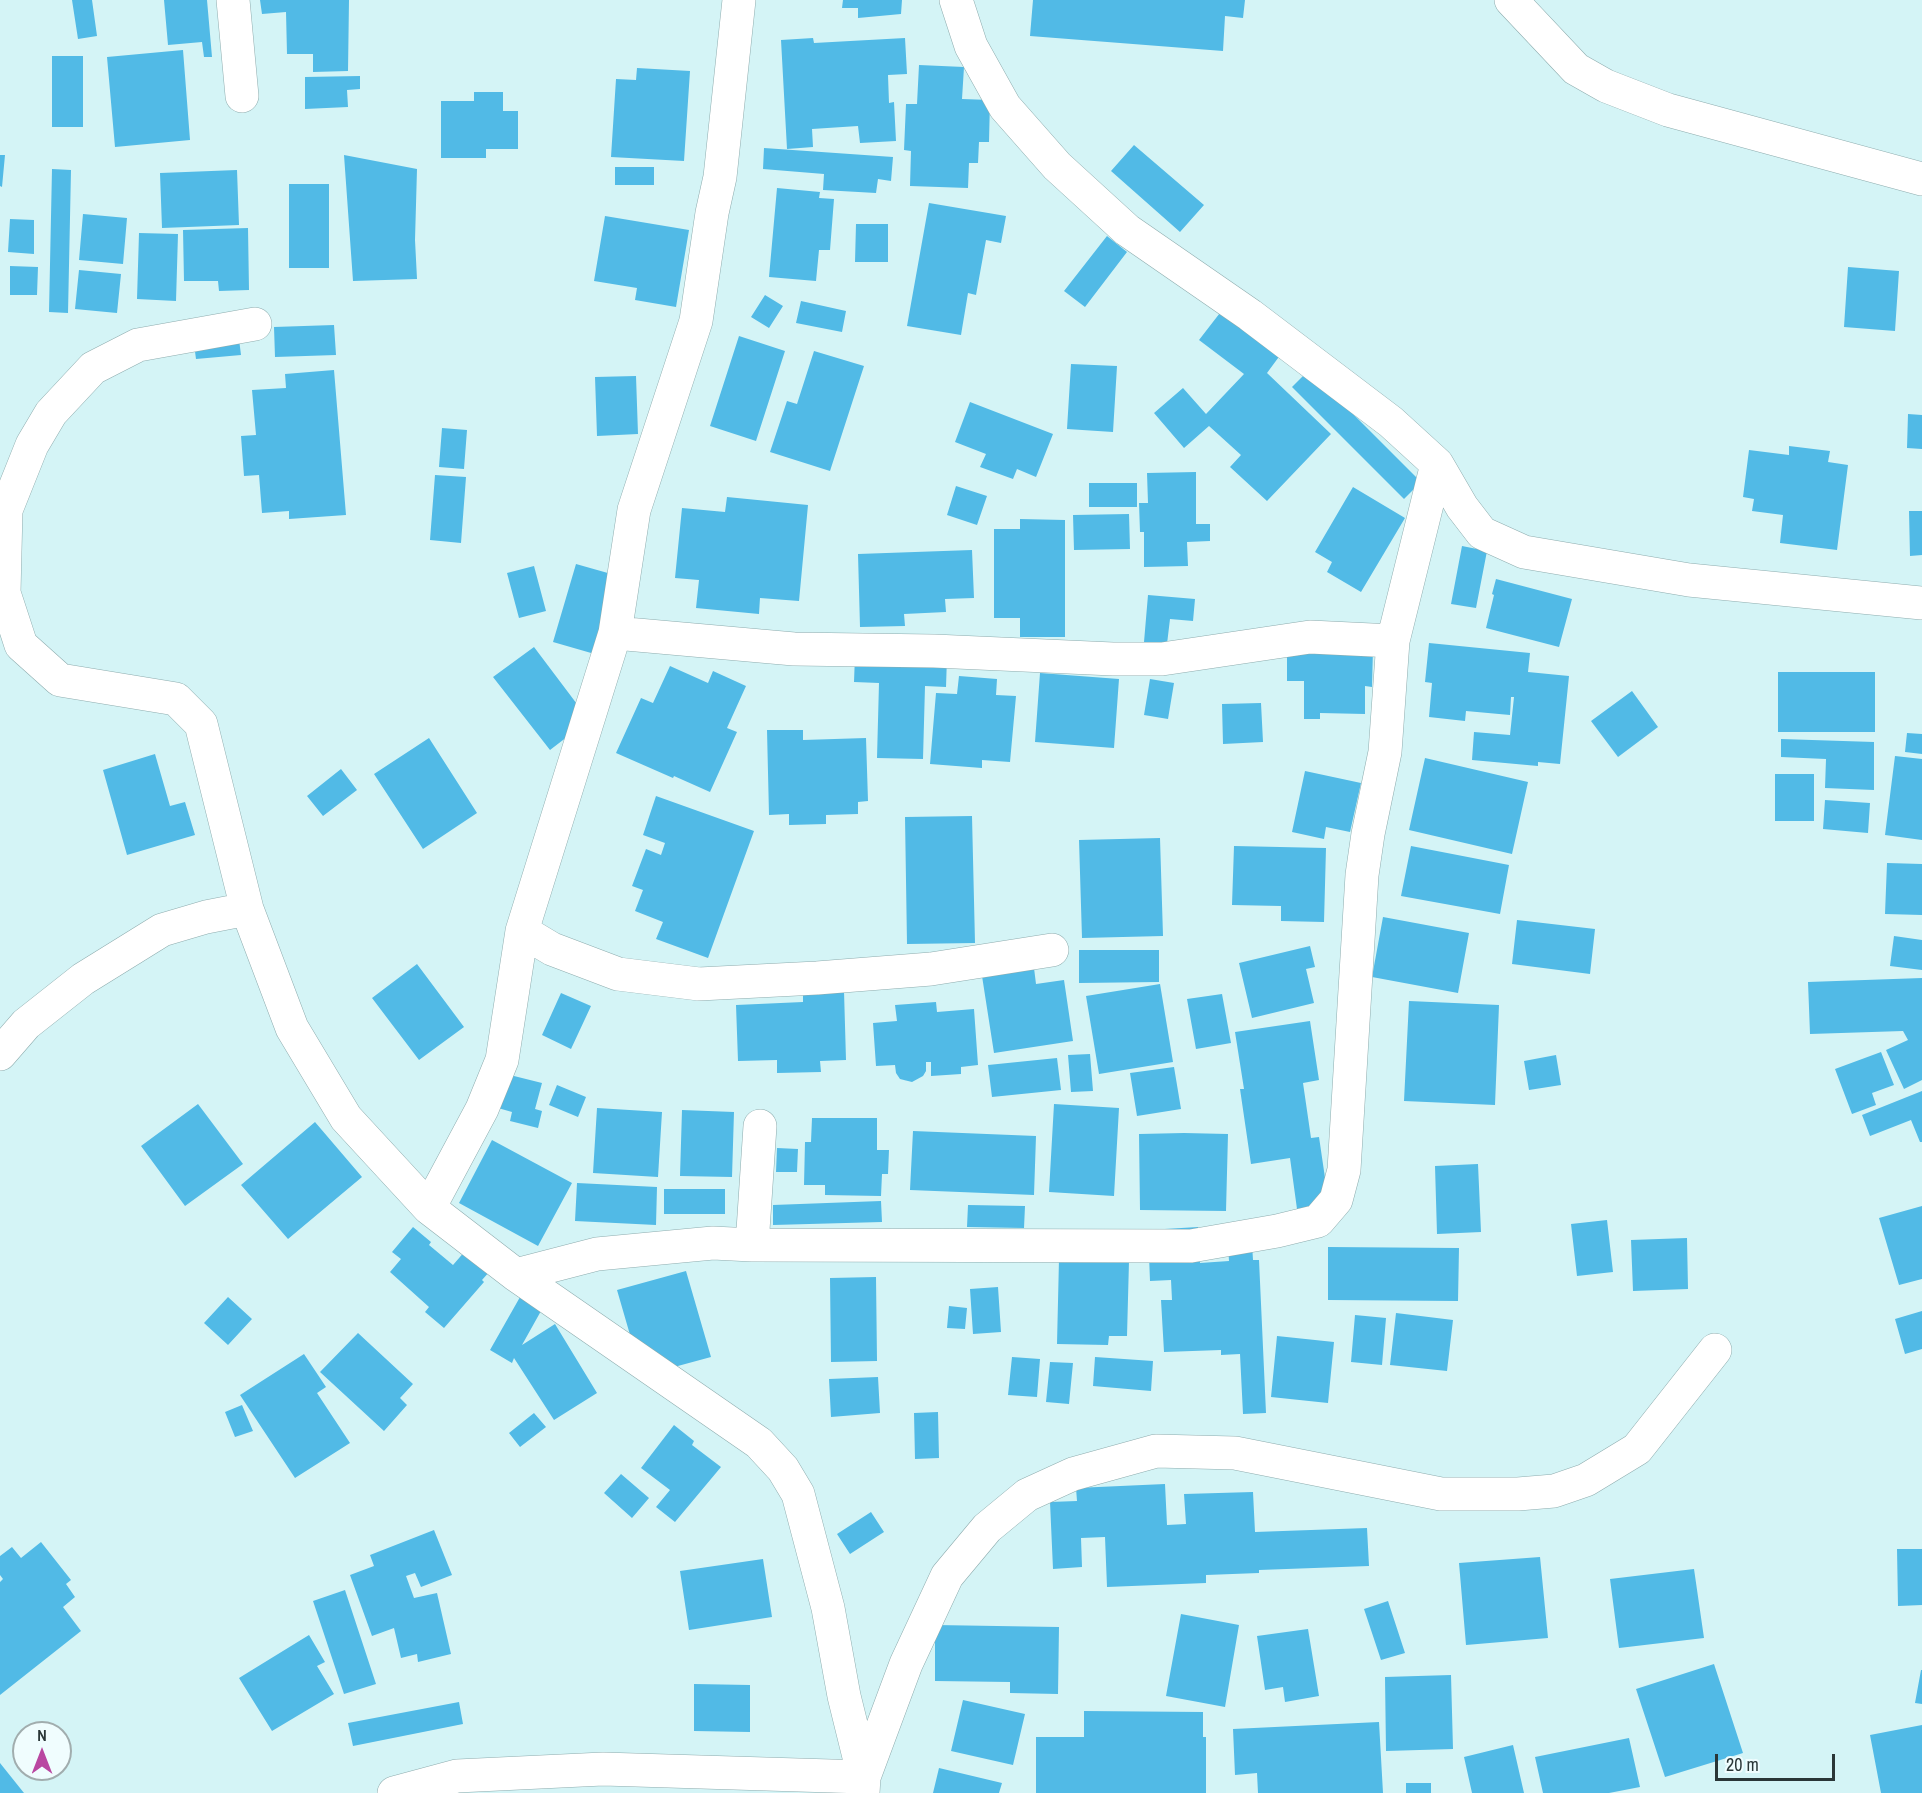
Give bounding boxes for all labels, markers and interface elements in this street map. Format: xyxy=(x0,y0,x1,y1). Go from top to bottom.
north arrow xyxy=(12,1721,72,1781)
text: N xyxy=(37,1724,47,1746)
scale bar xyxy=(1718,1742,1838,1780)
text: 20 m xyxy=(1726,1752,1759,1777)

